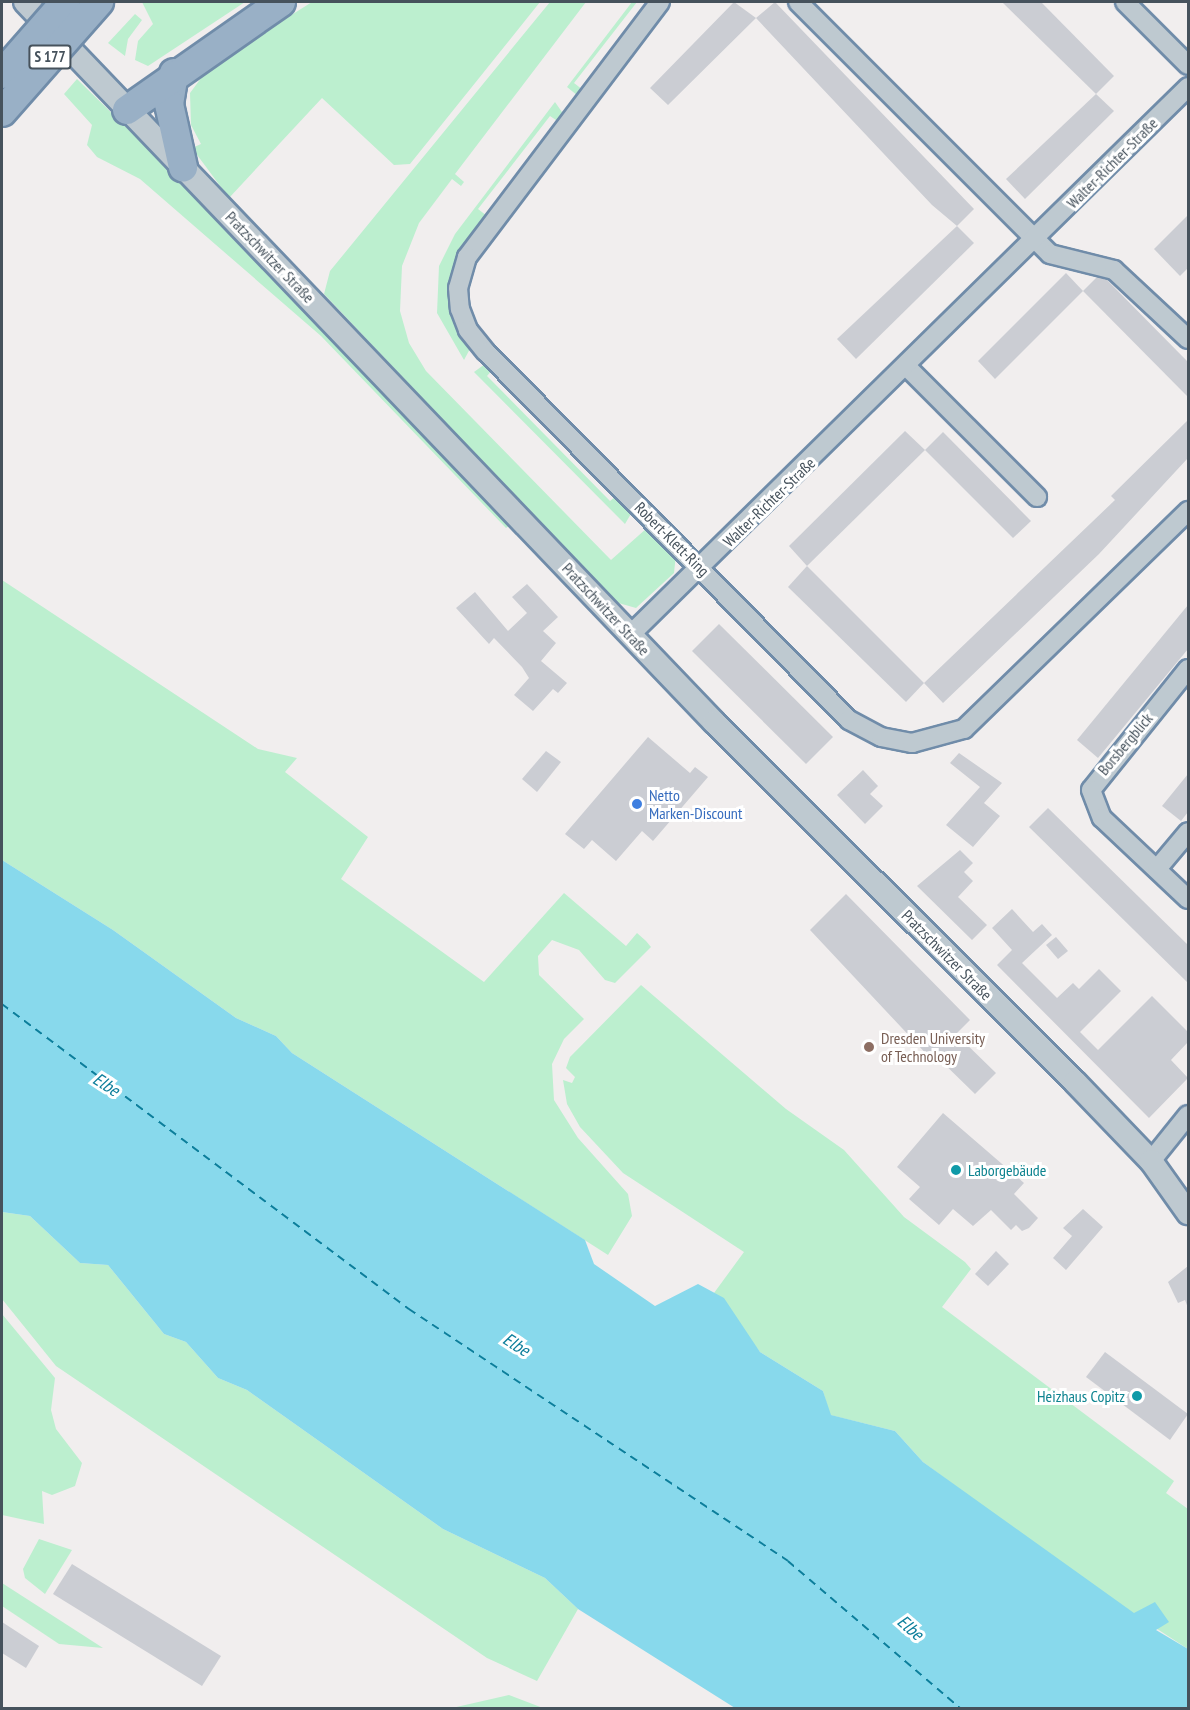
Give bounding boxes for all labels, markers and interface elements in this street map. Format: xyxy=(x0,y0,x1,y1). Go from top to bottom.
road number: S 177 xyxy=(28,45,72,69)
street label: Walter-Richter-Straße xyxy=(1063,114,1161,212)
street label: Pratzschwitzer Straße xyxy=(222,207,318,307)
street label: Walter-Richter-Straße xyxy=(719,453,819,551)
street label: Robert-Klett-Ring xyxy=(631,498,713,580)
street label: Pratzschwitzer Straße xyxy=(558,559,654,659)
street label: Borsbergblick xyxy=(1093,709,1157,779)
place label: Netto Marken-Discount xyxy=(649,785,742,823)
marker: Netto Marken-Discount xyxy=(630,797,644,811)
street label: Pratzschwitzer Straße xyxy=(898,906,996,1004)
place label: Dresden University of Technology xyxy=(881,1028,985,1066)
marker: Dresden University of Technology xyxy=(862,1040,876,1054)
water label: Elbe xyxy=(89,1069,123,1101)
place label: Laborgebäude xyxy=(968,1160,1046,1180)
marker: Laborgebäude xyxy=(949,1163,963,1177)
water label: Elbe xyxy=(499,1329,533,1361)
place label: Heizhaus Copitz xyxy=(1037,1386,1125,1406)
marker: Heizhaus Copitz xyxy=(1130,1389,1144,1403)
water label: Elbe xyxy=(893,1611,927,1645)

